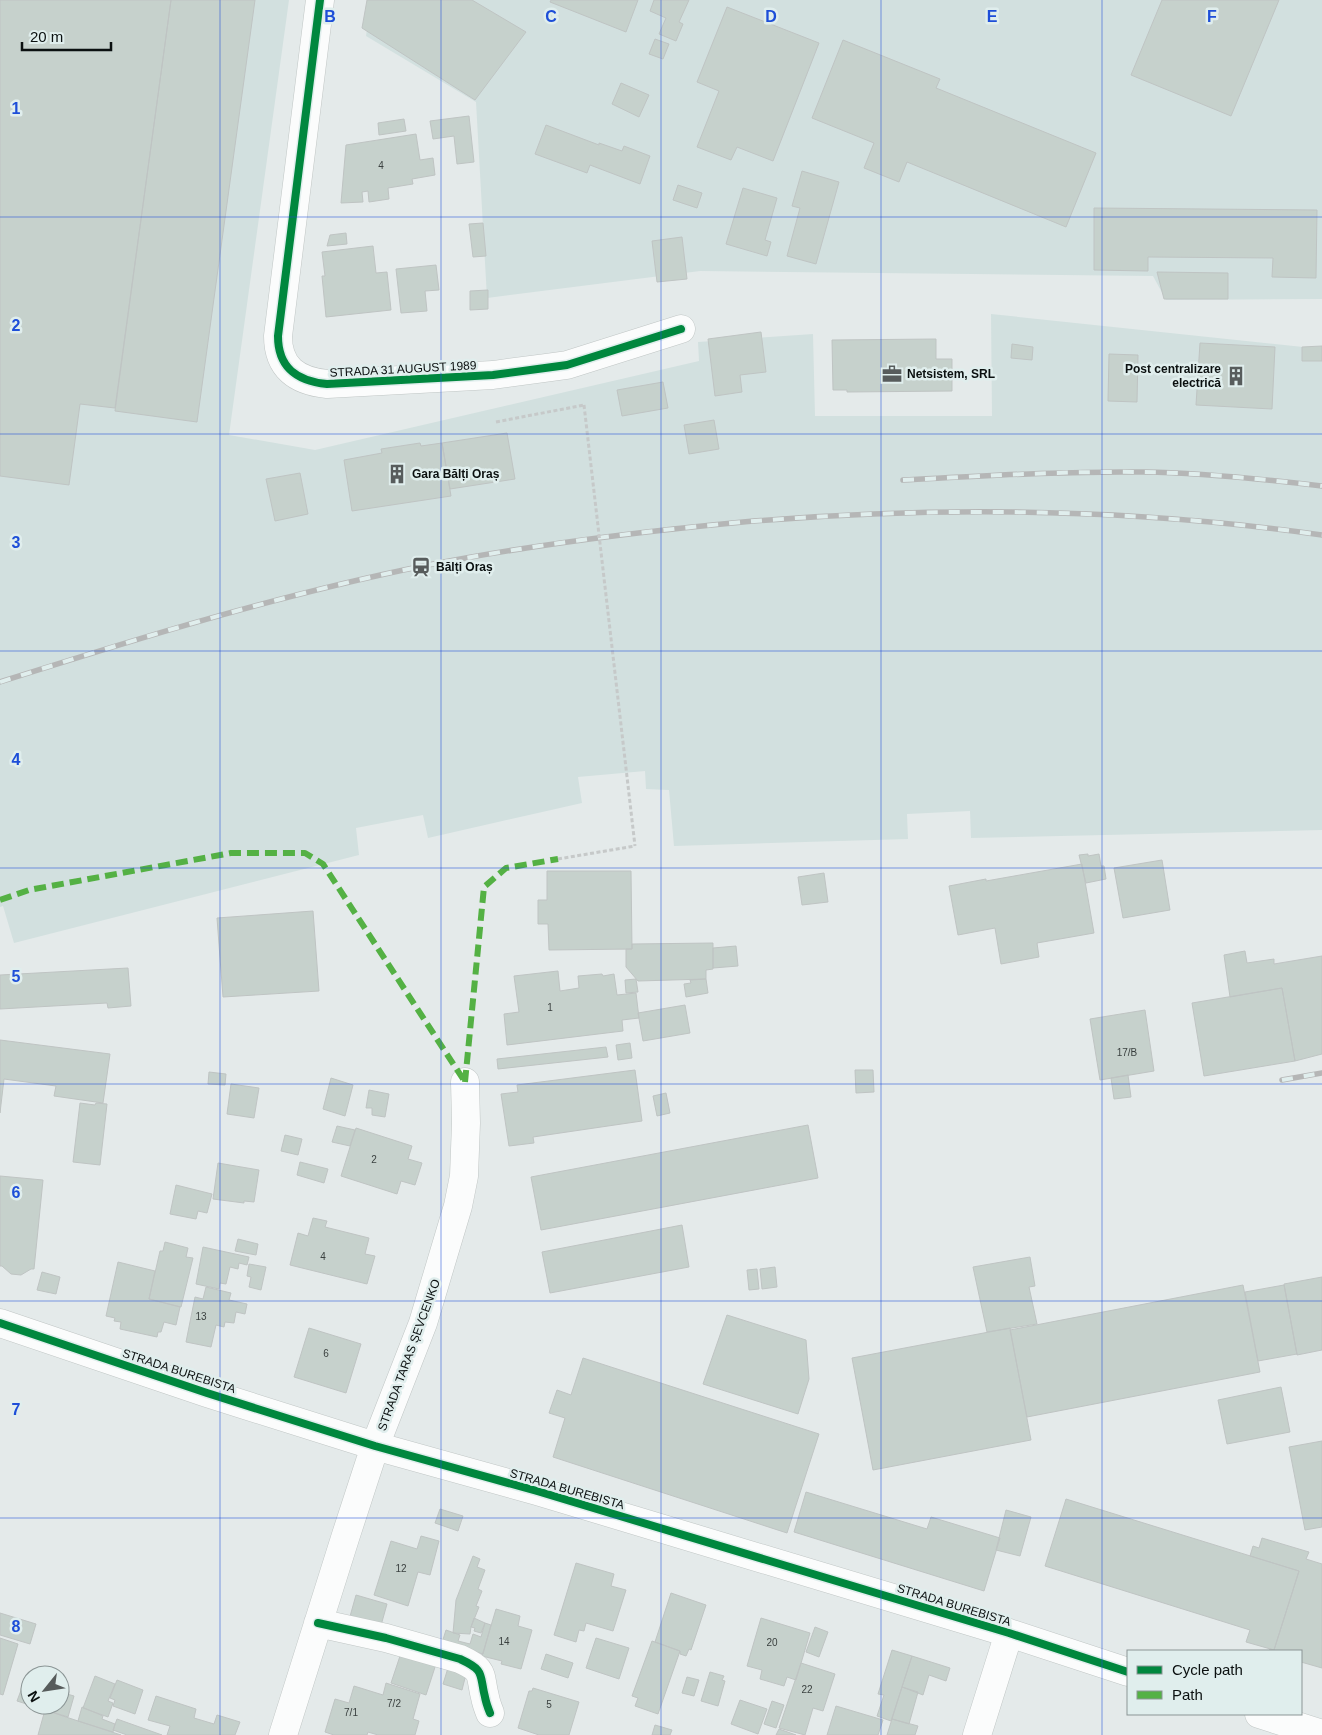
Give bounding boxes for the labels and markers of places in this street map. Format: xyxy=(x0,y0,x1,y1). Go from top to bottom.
place label: Post centralizare electrică xyxy=(1125,362,1221,390)
office icon: Netsistem, SRL xyxy=(881,363,903,385)
building icon: Post centralizare electrică xyxy=(1225,365,1247,387)
place label: Netsistem, SRL xyxy=(907,367,995,381)
building icon: Gara Bălți Oraș xyxy=(386,463,408,485)
place label: Gara Bălți Oraș xyxy=(412,467,500,481)
station icon: Bălți Oraș xyxy=(410,556,432,578)
place label: Bălți Oraș xyxy=(436,560,493,574)

